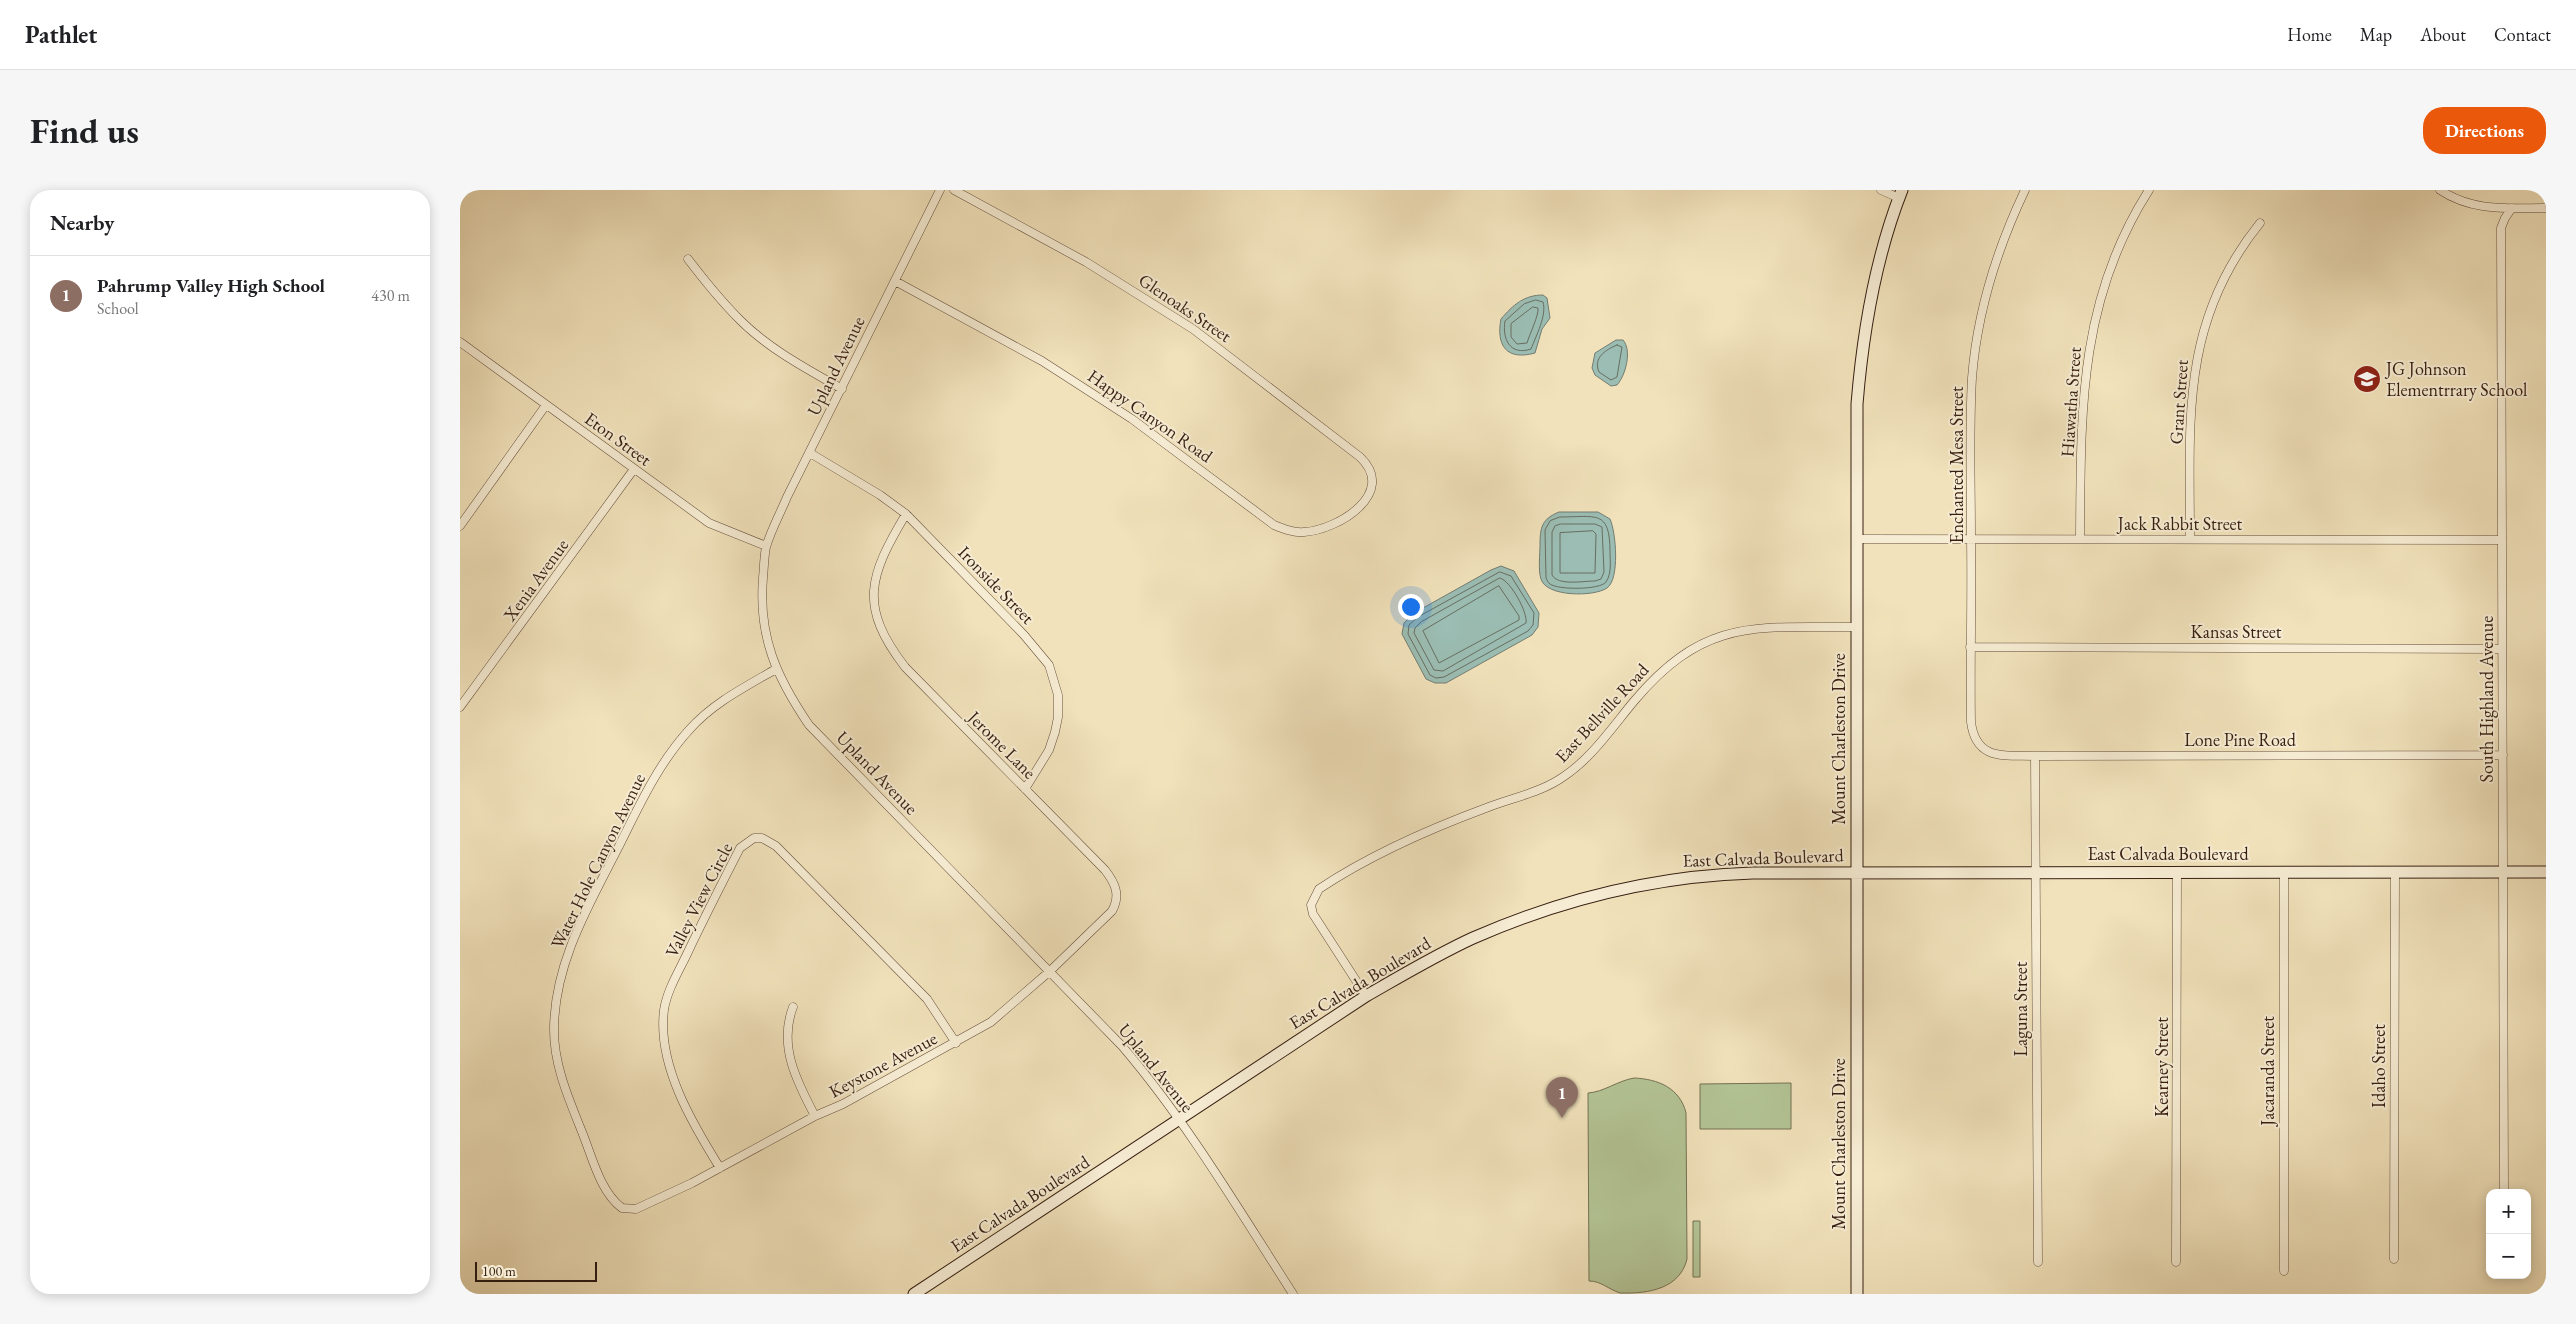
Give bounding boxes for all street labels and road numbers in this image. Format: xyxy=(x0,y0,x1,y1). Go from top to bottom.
street label: Glenoaks Street xyxy=(1134,268,1236,347)
street label: Upland Avenue xyxy=(802,312,870,419)
street label: Hiawatha Street xyxy=(2055,346,2086,458)
street label: Grant Street xyxy=(2164,359,2193,445)
street label: Happy Canyon Road xyxy=(1083,364,1218,468)
street label: Enchanted Mesa Street xyxy=(1945,386,1968,544)
street label: Eton Street xyxy=(580,407,656,471)
street label: Jack Rabbit Street xyxy=(2116,512,2243,535)
street label: Xenia Avenue xyxy=(497,534,573,626)
street label: Ironside Street xyxy=(953,541,1040,629)
street label: South Highland Avenue xyxy=(2475,616,2498,782)
street label: Kansas Street xyxy=(2191,620,2282,643)
street label: Mount Charleston Drive xyxy=(1827,653,1850,825)
street label: East Bellville Road xyxy=(1550,658,1654,767)
street label: Jerome Lane xyxy=(962,704,1041,784)
street label: Upland Avenue xyxy=(832,726,923,819)
street label: Lone Pine Road xyxy=(2184,728,2297,751)
street label: Water Hole Canyon Avenue xyxy=(545,769,650,952)
street label: Valley View Circle xyxy=(660,839,737,961)
street label: East Calvada Boulevard xyxy=(2087,842,2249,865)
street label: East Calvada Boulevard xyxy=(1682,843,1845,872)
street label: East Calvada Boulevard xyxy=(1285,931,1435,1034)
street label: Laguna Street xyxy=(2009,961,2032,1056)
street label: Jacaranda Street xyxy=(2256,1016,2279,1128)
street label: Kearney Street xyxy=(2150,1017,2173,1117)
street label: Upland Avenue xyxy=(1114,1019,1199,1117)
street label: Idaho Street xyxy=(2367,1024,2390,1108)
street label: Keystone Avenue xyxy=(825,1026,941,1103)
street label: Mount Charleston Drive xyxy=(1827,1058,1850,1230)
street label: East Calvada Boulevard xyxy=(946,1150,1094,1257)

